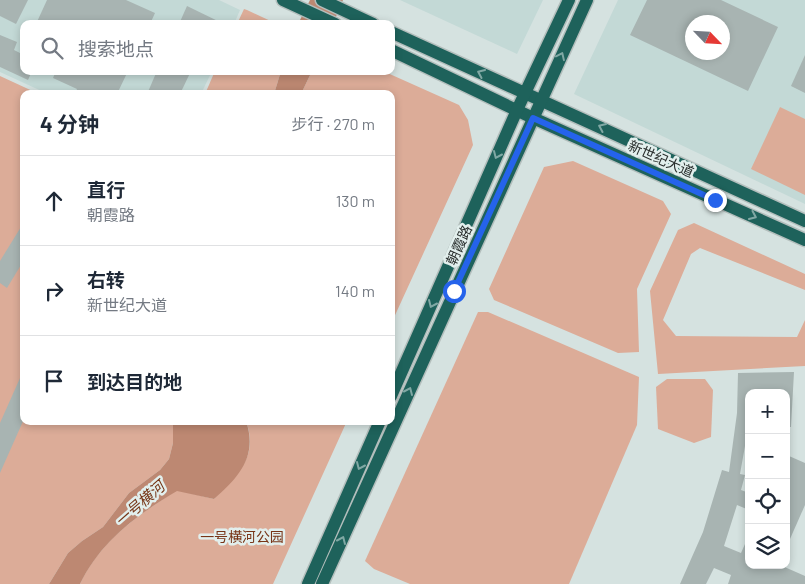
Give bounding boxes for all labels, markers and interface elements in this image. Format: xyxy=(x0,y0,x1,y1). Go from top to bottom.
north arrow xyxy=(685,15,730,60)
search box xyxy=(20,20,395,75)
icon: search xyxy=(38,34,66,62)
text: 搜索地点 xyxy=(78,37,154,60)
one-way arrow xyxy=(555,52,565,61)
one-way arrow xyxy=(477,69,486,79)
text: 4 分钟 xyxy=(40,111,99,136)
text: 步行 · 270 m xyxy=(292,114,375,133)
one-way arrow xyxy=(598,123,607,134)
street label: 新世纪大道 xyxy=(626,137,697,181)
one-way arrow xyxy=(493,150,504,159)
text: 直行 xyxy=(87,178,125,201)
icon: ahead xyxy=(40,187,68,215)
route end xyxy=(704,189,727,212)
text: 130 m xyxy=(336,191,375,210)
text: 朝霞路 xyxy=(87,205,135,224)
one-way arrow xyxy=(748,210,757,221)
street label: 朝霞路 xyxy=(442,222,475,267)
text: 右转 xyxy=(87,268,125,291)
icon: right xyxy=(40,277,68,305)
route start xyxy=(443,280,466,303)
text: 140 m xyxy=(335,281,375,300)
text: 新世纪大道 xyxy=(87,295,167,314)
one-way arrow xyxy=(427,299,438,308)
icon: arrive xyxy=(40,367,68,395)
text: 到达目的地 xyxy=(87,370,182,393)
one-way arrow xyxy=(403,387,414,396)
map controls xyxy=(745,389,790,569)
button: + xyxy=(745,389,790,434)
button: − xyxy=(745,434,790,479)
one-way arrow xyxy=(356,461,367,470)
water label: 一号横河 xyxy=(111,475,170,530)
button: locate xyxy=(745,479,790,524)
button: layers xyxy=(745,524,790,569)
park label: 一号横河公园 xyxy=(200,528,284,545)
one-way arrow xyxy=(336,536,347,545)

